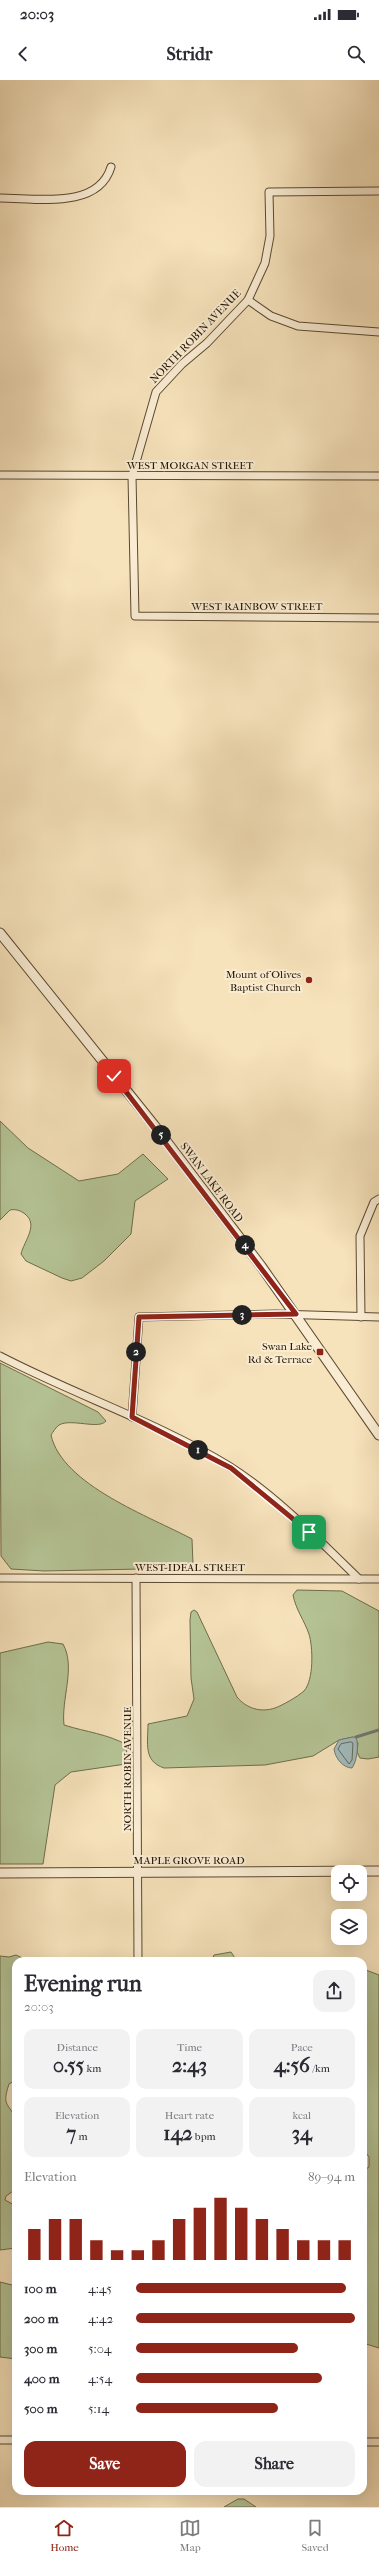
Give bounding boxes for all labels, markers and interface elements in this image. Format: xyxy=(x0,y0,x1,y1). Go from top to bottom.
text: 20:03 xyxy=(20,5,54,23)
icon: back xyxy=(12,43,34,65)
icon: search xyxy=(345,43,367,65)
text: Stridr xyxy=(166,44,213,65)
street label: NORTH ROBIN AVENUE xyxy=(147,287,244,386)
street label: WEST MORGAN STREET xyxy=(126,459,254,472)
street label: WEST RAINBOW STREET xyxy=(190,600,323,613)
place label: Mount of Olives Baptist Church xyxy=(226,968,302,994)
marker: Mount of Olives Baptist Church xyxy=(304,975,314,985)
pin xyxy=(97,1059,131,1093)
icon: check xyxy=(103,1065,125,1087)
pin: 5 xyxy=(151,1125,171,1145)
text: 5 xyxy=(159,1128,163,1141)
street label: SWAN LAKE ROAD xyxy=(177,1140,246,1225)
pin: 4 xyxy=(235,1235,255,1255)
text: 4 xyxy=(242,1238,248,1251)
pin: 3 xyxy=(232,1305,252,1325)
text: 3 xyxy=(240,1308,244,1321)
place label: Swan Lake Rd & Terrace xyxy=(248,1340,313,1366)
pin: 2 xyxy=(126,1342,146,1362)
text: 2 xyxy=(133,1345,139,1358)
marker: Swan Lake Rd & Terrace xyxy=(315,1347,325,1357)
pin: 1 xyxy=(188,1440,208,1460)
text: 1 xyxy=(196,1443,200,1456)
pin xyxy=(292,1515,326,1549)
icon: arrive xyxy=(298,1521,320,1543)
street label: WEST IDEAL STREET xyxy=(134,1561,246,1574)
street label: NORTH ROBIN AVENUE xyxy=(121,1706,134,1832)
street label: MAPLE GROVE ROAD xyxy=(133,1854,245,1867)
map controls xyxy=(331,1865,367,1945)
button: locate xyxy=(331,1865,367,1901)
button: layers xyxy=(331,1909,367,1945)
button: share xyxy=(313,1970,355,2012)
text: Evening run xyxy=(24,1971,142,1997)
text: 20:03 xyxy=(24,1999,54,2014)
text: Distance xyxy=(56,2041,98,2054)
text: Time xyxy=(177,2041,202,2054)
text: Pace xyxy=(291,2041,313,2054)
text: 0.55 xyxy=(53,2054,84,2077)
text: 2:43 xyxy=(172,2054,207,2077)
text: 4:56 xyxy=(274,2054,310,2077)
text: km xyxy=(84,2062,101,2075)
text: /km xyxy=(310,2062,330,2075)
text: Elevation xyxy=(55,2109,99,2122)
text: Heart rate xyxy=(165,2109,214,2122)
text: kcal xyxy=(293,2109,311,2122)
text: 7 xyxy=(67,2122,76,2145)
text: 142 xyxy=(163,2122,193,2145)
text: 34 xyxy=(292,2122,312,2145)
text: m xyxy=(76,2130,88,2143)
text: bpm xyxy=(193,2130,216,2143)
text: Elevation xyxy=(24,2169,77,2184)
text: 89–94 m xyxy=(308,2169,355,2184)
text: 100 m xyxy=(24,2281,57,2296)
text: 4:45 xyxy=(88,2281,112,2296)
text: 200 m xyxy=(24,2311,59,2326)
text: 4:42 xyxy=(88,2311,113,2326)
text: 300 m xyxy=(24,2341,57,2356)
text: 5:04 xyxy=(88,2341,111,2356)
text: 400 m xyxy=(24,2371,60,2386)
text: 4:54 xyxy=(88,2371,112,2386)
text: 500 m xyxy=(24,2401,58,2416)
text: 5:14 xyxy=(88,2401,109,2416)
button: Save xyxy=(24,2441,186,2487)
button: Share xyxy=(194,2441,355,2487)
tab: Home xyxy=(50,2517,79,2554)
tab: Map xyxy=(179,2517,201,2554)
tab: Saved xyxy=(302,2517,329,2554)

